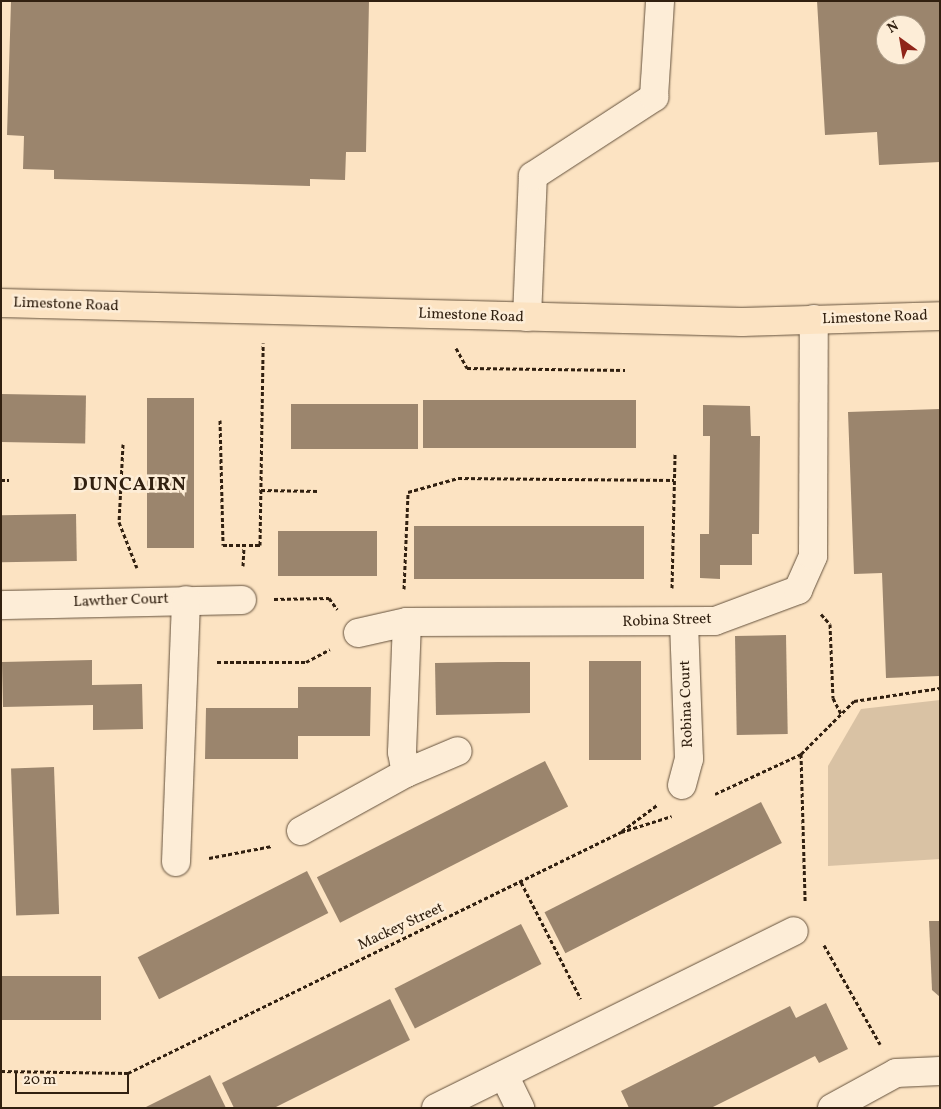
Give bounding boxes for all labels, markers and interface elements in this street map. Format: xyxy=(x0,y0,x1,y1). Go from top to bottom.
north arrow xyxy=(876,15,926,65)
text: N xyxy=(884,17,903,38)
street label: Limestone Road xyxy=(13,294,119,316)
street label: Limestone Road xyxy=(418,305,524,327)
street label: Limestone Road xyxy=(822,307,928,329)
district label: DUNCAIRN xyxy=(72,473,188,497)
street label: Lawther Court xyxy=(73,590,169,612)
street label: Robina Street xyxy=(622,610,712,632)
street label: Robina Court xyxy=(676,660,698,748)
street label: Mackey Street xyxy=(355,899,447,955)
scale bar xyxy=(18,1062,131,1094)
text: 20 m xyxy=(23,1070,56,1091)

